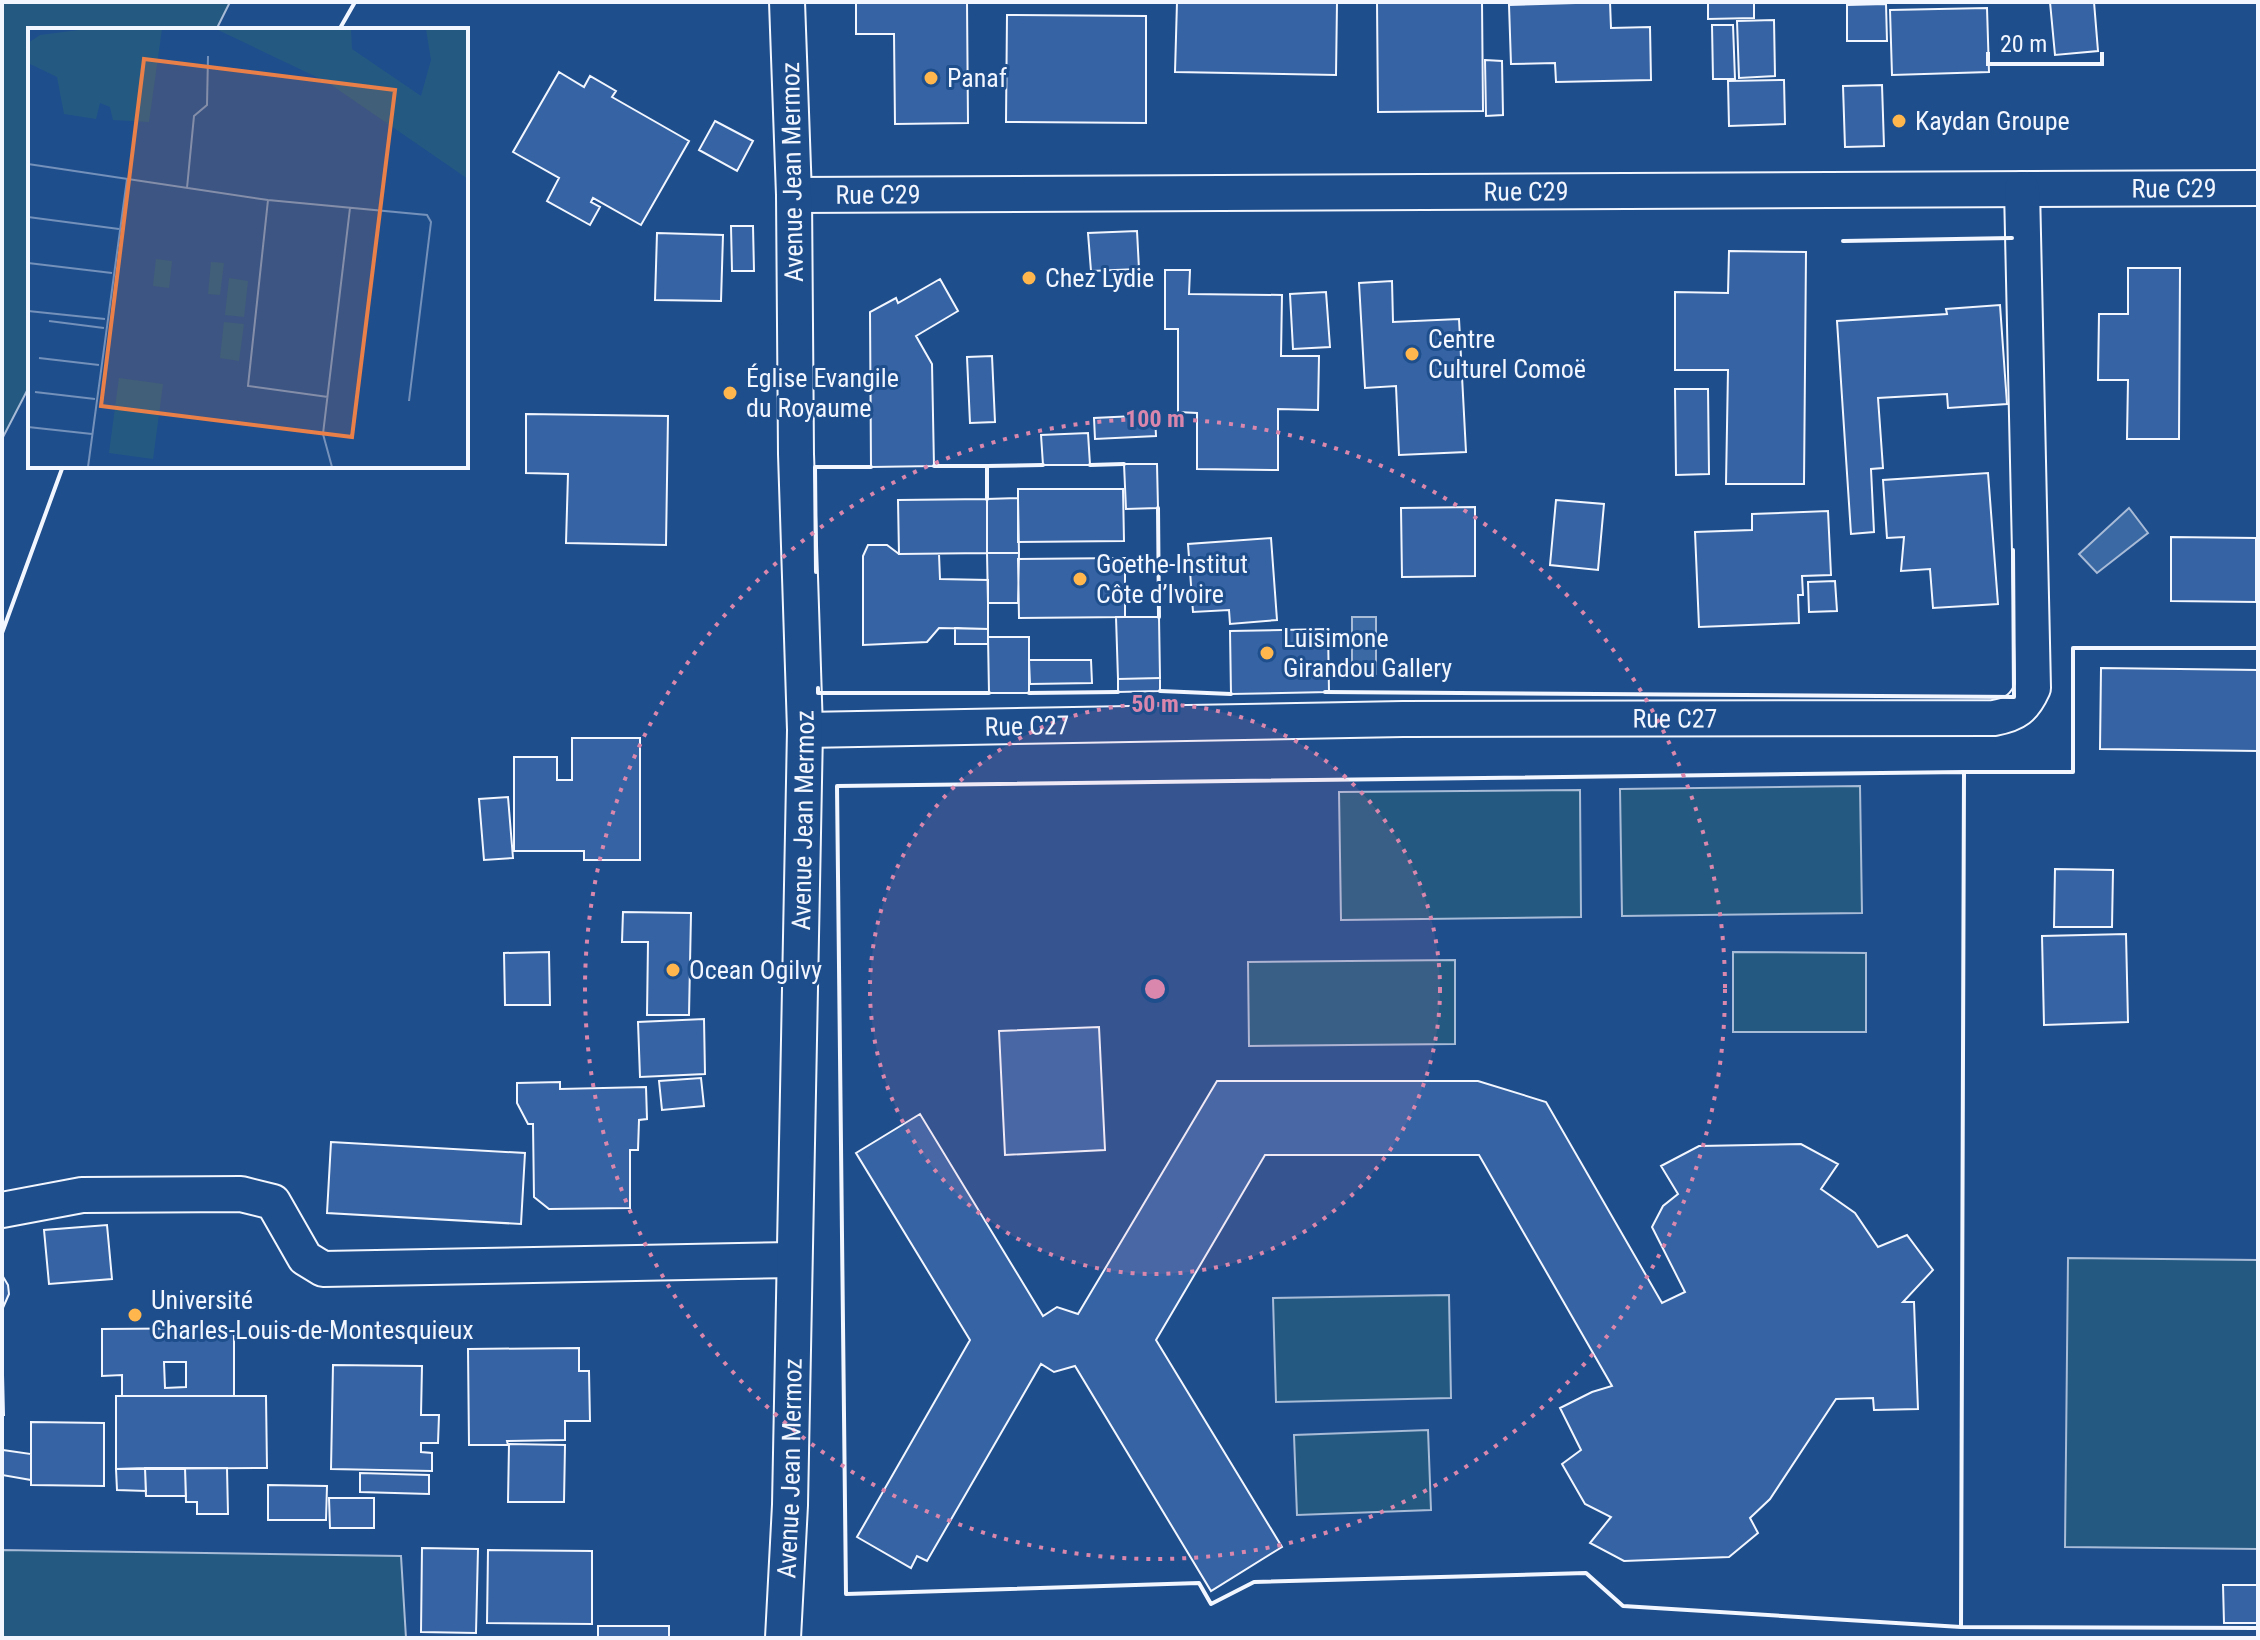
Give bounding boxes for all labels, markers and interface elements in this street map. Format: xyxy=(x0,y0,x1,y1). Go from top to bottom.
scale bar xyxy=(1988,16,2102,66)
inset map xyxy=(28,28,468,468)
text: 20 m xyxy=(2000,30,2047,58)
street label: Avenue Jean Mermoz xyxy=(775,62,809,282)
place label: Panaf xyxy=(947,63,1007,93)
marker: Panaf xyxy=(922,69,940,87)
place label: Kaydan Groupe xyxy=(1915,106,2070,136)
marker: Kaydan Groupe xyxy=(1890,112,1908,130)
street label: Rue C29 xyxy=(2131,173,2217,204)
street label: Rue C29 xyxy=(1483,176,1569,207)
street label: Rue C29 xyxy=(835,179,921,210)
place label: Chez Lydie xyxy=(1045,263,1154,293)
marker: Chez Lydie xyxy=(1020,269,1038,287)
place label: Centre Culturel Comoë xyxy=(1428,324,1586,384)
marker: Centre Culturel Comoë xyxy=(1403,345,1421,363)
place label: Église Evangile du Royaume xyxy=(746,363,899,423)
marker: Église Evangile du Royaume xyxy=(721,384,739,402)
text: 100 m xyxy=(1125,405,1185,433)
place label: Goethe-Institut Côte d’Ivoire xyxy=(1096,549,1248,609)
marker: Goethe-Institut Côte d’Ivoire xyxy=(1071,570,1089,588)
place label: Luisimone Girandou Gallery xyxy=(1283,623,1452,683)
marker: Luisimone Girandou Gallery xyxy=(1258,644,1276,662)
text: 50 m xyxy=(1131,690,1179,718)
street label: Rue C27 xyxy=(1632,703,1717,734)
street label: Avenue Jean Mermoz xyxy=(786,710,820,931)
street label: Rue C27 xyxy=(984,710,1070,742)
place label: Ocean Ogilvy xyxy=(689,955,822,985)
marker: Ocean Ogilvy xyxy=(664,961,682,979)
centre of rings xyxy=(1141,975,1169,1003)
place label: Université Charles-Louis-de-Montesquieux xyxy=(151,1285,474,1345)
marker: Université Charles-Louis-de-Montesquieux xyxy=(126,1306,144,1324)
street label: Avenue Jean Mermoz xyxy=(771,1358,808,1579)

